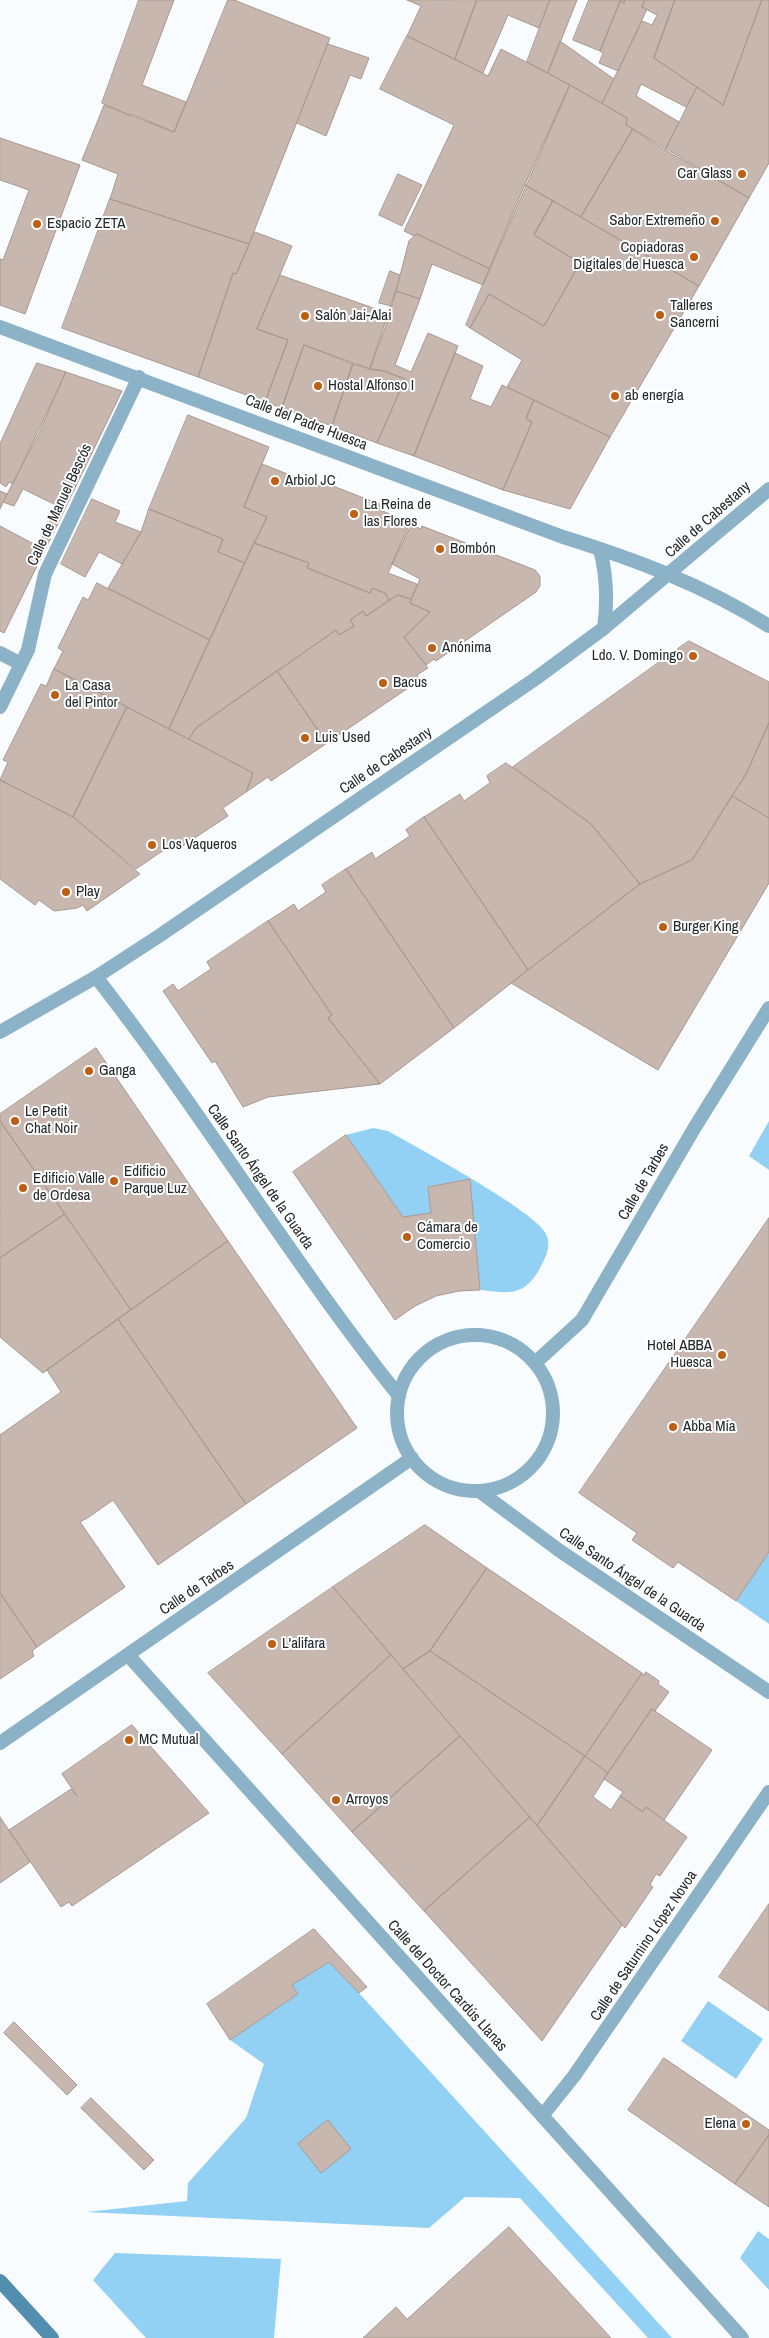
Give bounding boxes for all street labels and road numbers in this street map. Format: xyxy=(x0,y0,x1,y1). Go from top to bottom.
street label: Calle del Padre Huesca xyxy=(242,391,370,455)
street label: Calle de Manuel Bescós xyxy=(24,441,96,569)
street label: Calle de Cabestany xyxy=(662,478,754,562)
street label: Calle de Cabestany xyxy=(336,724,436,798)
street label: Calle Santo Ángel de la Guarda xyxy=(203,1101,317,1253)
street label: Calle de Tarbes xyxy=(615,1140,673,1224)
street label: Calle Santo Ángel de la Guarda xyxy=(555,1524,709,1636)
street label: Calle de Tarbes xyxy=(156,1557,238,1619)
street label: Calle de Saturnino López Novoa xyxy=(587,1867,701,2025)
street label: Calle del Doctor Cardús Llanas xyxy=(383,1917,511,2055)

